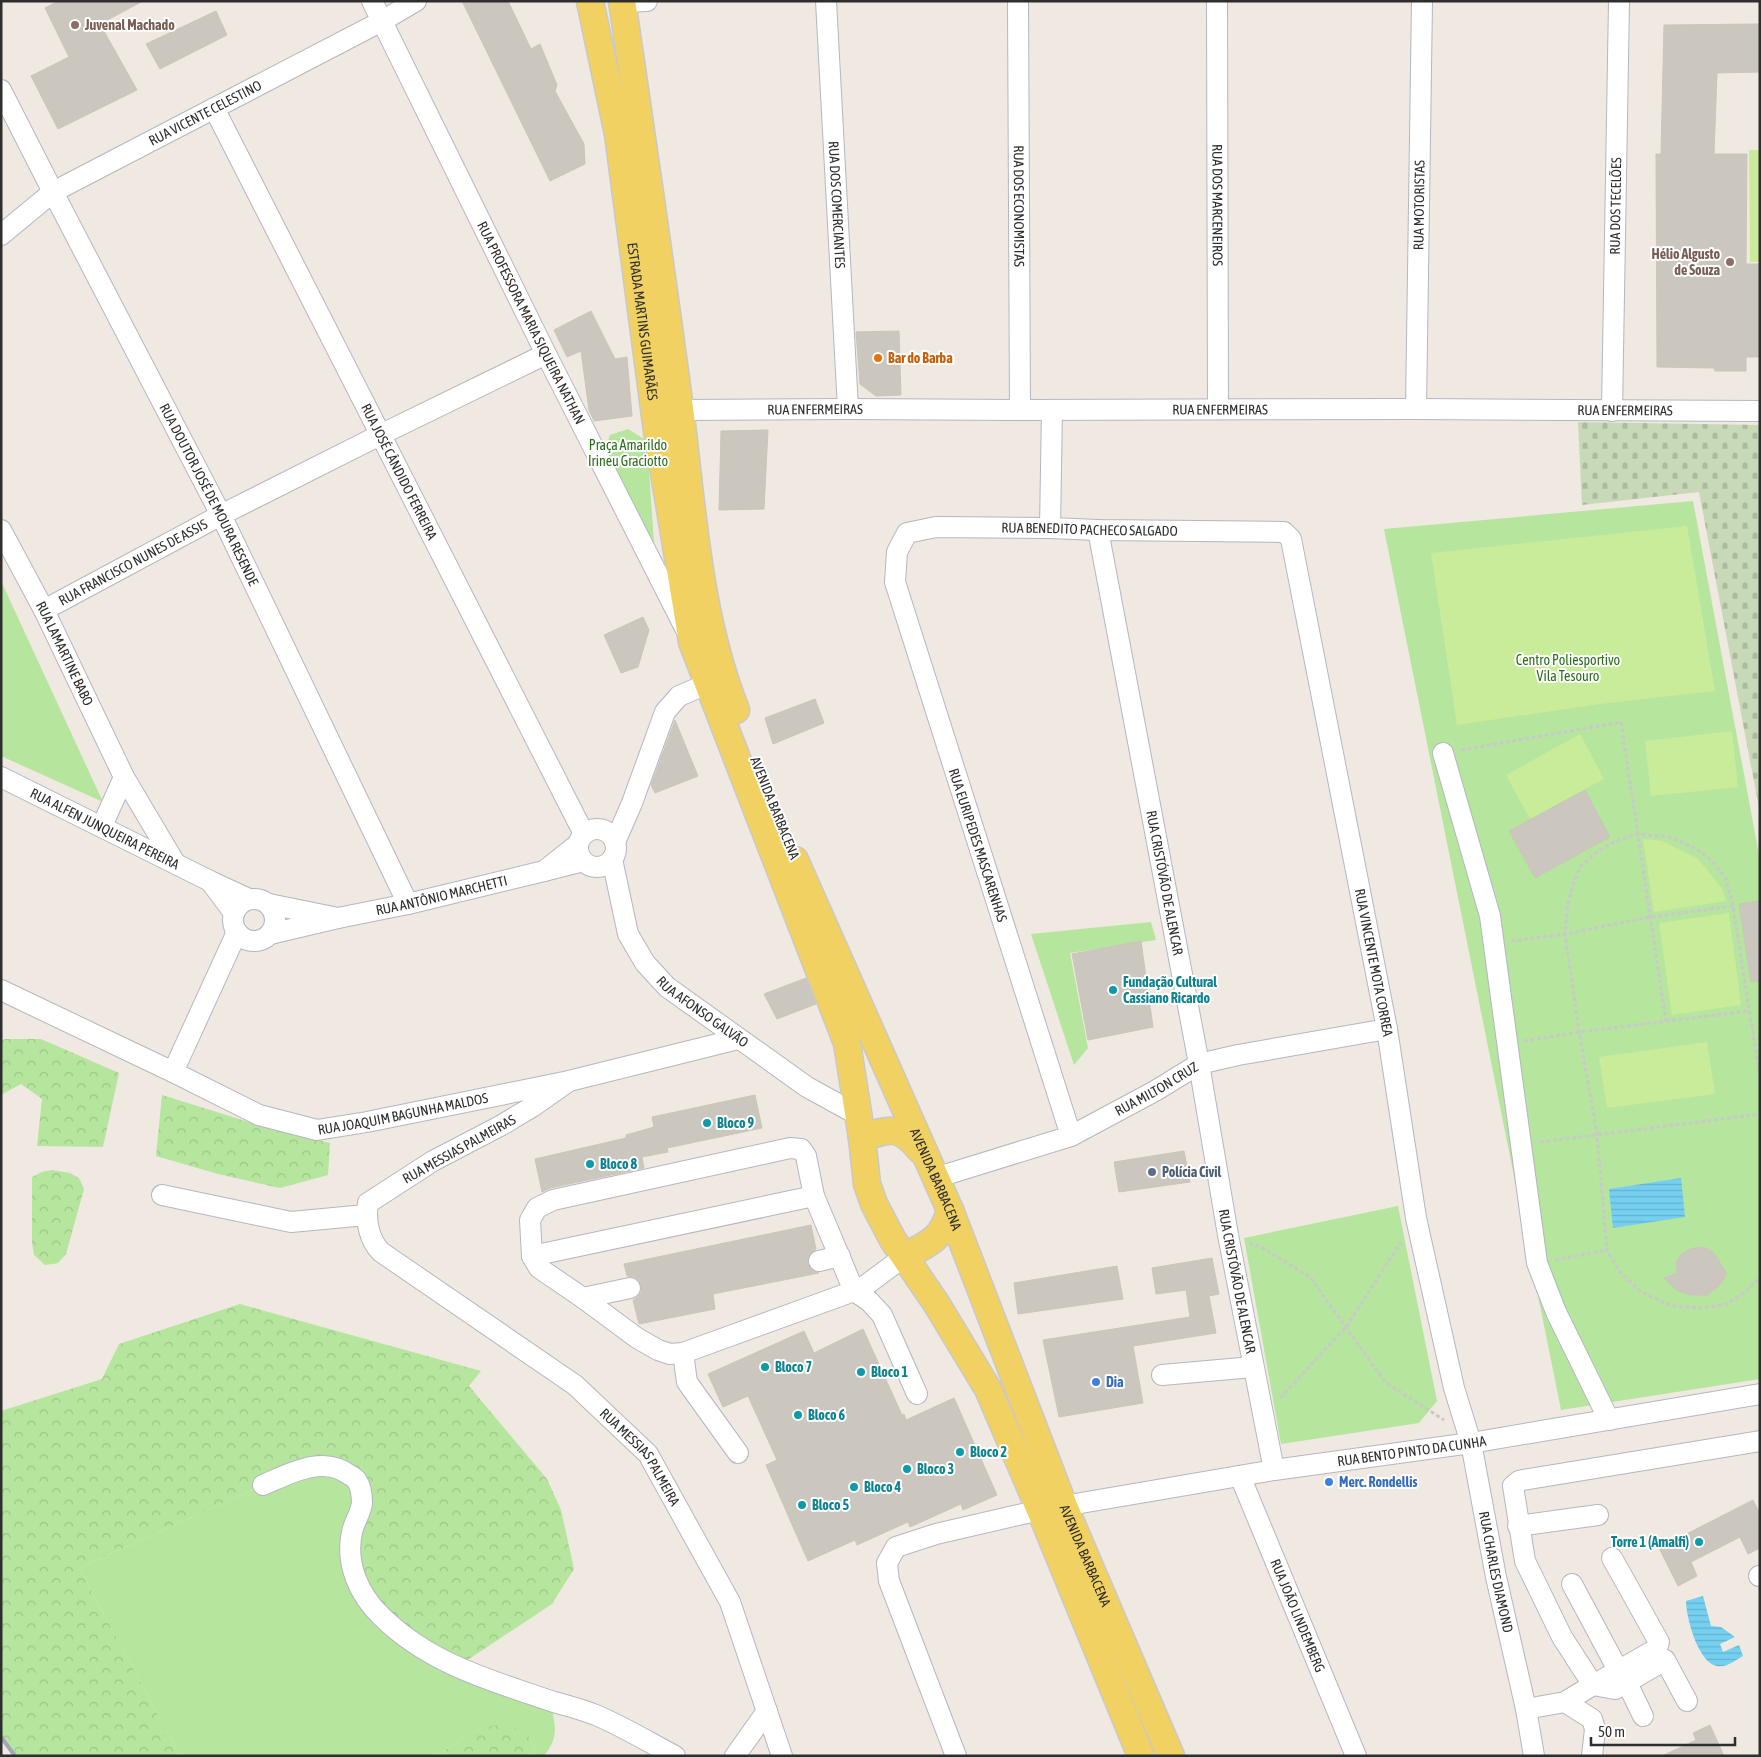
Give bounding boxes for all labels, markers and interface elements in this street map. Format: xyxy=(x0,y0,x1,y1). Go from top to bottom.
place label: Juvenal Machado xyxy=(84,17,175,33)
marker: Juvenal Machado xyxy=(69,19,81,31)
street label: RUA VICENTE CELESTINO xyxy=(146,77,264,149)
street label: RUA DOS COMERCIANTES xyxy=(826,141,848,269)
street label: RUA DOS MARCENEIROS xyxy=(1209,144,1226,266)
street label: RUA DOS ECONOMISTAS xyxy=(1011,145,1027,267)
street label: RUA DOS TECELÕES xyxy=(1607,157,1624,255)
street label: RUA MOTORISTAS xyxy=(1410,160,1428,250)
street label: RUA PROFESSORA MARIA SIQUEIRA NATHAN xyxy=(474,219,588,427)
street label: ESTRADA MARTINS GUIMARÃES xyxy=(624,242,661,401)
place label: Hélio Algusto de Souza xyxy=(1652,246,1720,278)
marker: Hélio Algusto de Souza xyxy=(1724,256,1736,268)
place label: Bar do Barba xyxy=(888,350,953,366)
marker: Bar do Barba xyxy=(872,352,884,364)
street label: RUA DOUTOR JOSÉ DE MOURA RESENDE xyxy=(156,401,262,588)
street label: RUA JOSÉ CÂNDIDO FERREIRA xyxy=(358,401,441,542)
street label: RUA ENFERMEIRAS xyxy=(767,401,863,417)
street label: RUA ENFERMEIRAS xyxy=(1172,401,1268,418)
street label: RUA ENFERMEIRAS xyxy=(1577,402,1673,418)
park label: Praça Amarildo Irineu Graciotto xyxy=(588,437,668,469)
street label: RUA FRANCISCO NUNES DE ASSIS xyxy=(56,516,210,609)
street label: RUA BENEDITO PACHECO SALGADO xyxy=(1001,520,1178,539)
street label: RUA LAMARTINE BABO xyxy=(33,599,97,708)
park label: Centro Poliesportivo Vila Tesouro xyxy=(1516,652,1620,684)
street label: AVENIDA BARBACENA xyxy=(747,754,803,862)
street label: RUA EURIPEDES MASCARENHAS xyxy=(946,766,1010,924)
street label: RUA ALFEN JUNQUEIRA PEREIRA xyxy=(28,785,182,872)
street label: RUA CRISTÓVÃO DE ALENCAR xyxy=(1143,809,1186,956)
street label: RUA ANTÔNIO MARCHETTI xyxy=(374,872,509,918)
street label: RUA VINCENTE MOTA CORREA xyxy=(1352,887,1396,1038)
street label: RUA AFONSO GALVÃO xyxy=(653,973,751,1050)
place label: Fundação Cultural Cassiano Ricardo xyxy=(1123,974,1217,1006)
marker: Fundação Cultural Cassiano Ricardo xyxy=(1107,984,1119,996)
street label: RUA MILTON CRUZ xyxy=(1112,1059,1201,1119)
street label: RUA JOAQUIM BAGUNHA MALDOS xyxy=(317,1090,489,1138)
street label: RUA MESSIAS PALMEIRAS xyxy=(400,1111,518,1187)
place label: Bloco 9 xyxy=(717,1115,754,1131)
marker: Bloco 9 xyxy=(701,1117,713,1129)
street label: AVENIDA BARBACENA xyxy=(907,1126,965,1232)
place label: Bloco 8 xyxy=(600,1156,637,1172)
marker: Bloco 8 xyxy=(584,1158,596,1170)
place label: Polícia Civil xyxy=(1162,1164,1222,1180)
marker: Polícia Civil xyxy=(1146,1166,1158,1178)
street label: RUA CRISTÓVÃO DE ALENCAR xyxy=(1216,1208,1259,1355)
place label: Bloco 7 xyxy=(775,1359,812,1375)
marker: Bloco 7 xyxy=(759,1361,771,1373)
place label: Bloco 1 xyxy=(871,1364,908,1380)
marker: Bloco 1 xyxy=(855,1366,867,1378)
place label: Dia xyxy=(1106,1374,1124,1390)
marker: Dia xyxy=(1090,1376,1102,1388)
street label: RUA MESSIAS PALMEIRA xyxy=(597,1405,683,1509)
place label: Bloco 6 xyxy=(808,1407,845,1423)
marker: Bloco 6 xyxy=(792,1409,804,1421)
street label: RUA BENTO PINTO DA CUNHA xyxy=(1336,1433,1487,1469)
place label: Bloco 2 xyxy=(970,1444,1007,1460)
marker: Bloco 2 xyxy=(954,1446,966,1458)
place label: Bloco 3 xyxy=(917,1461,954,1477)
marker: Bloco 3 xyxy=(901,1463,913,1475)
place label: Merc. Rondellis xyxy=(1339,1474,1417,1490)
marker: Merc. Rondellis xyxy=(1323,1476,1335,1488)
place label: Bloco 4 xyxy=(864,1479,901,1495)
marker: Bloco 4 xyxy=(848,1481,860,1493)
place label: Bloco 5 xyxy=(812,1497,849,1513)
marker: Bloco 5 xyxy=(796,1499,808,1511)
street label: AVENIDA BARBACENA xyxy=(1056,1502,1114,1609)
street label: RUA CHARLES DIAMOND xyxy=(1476,1510,1516,1634)
place label: Torre 1 (Amalfi) xyxy=(1611,1534,1689,1550)
marker: Torre 1 (Amalfi) xyxy=(1693,1536,1705,1548)
street label: RUA JOÃO LINDEMBERG xyxy=(1267,1557,1328,1675)
scale bar xyxy=(1591,1714,1735,1746)
text: 50 m xyxy=(1598,1723,1625,1740)

